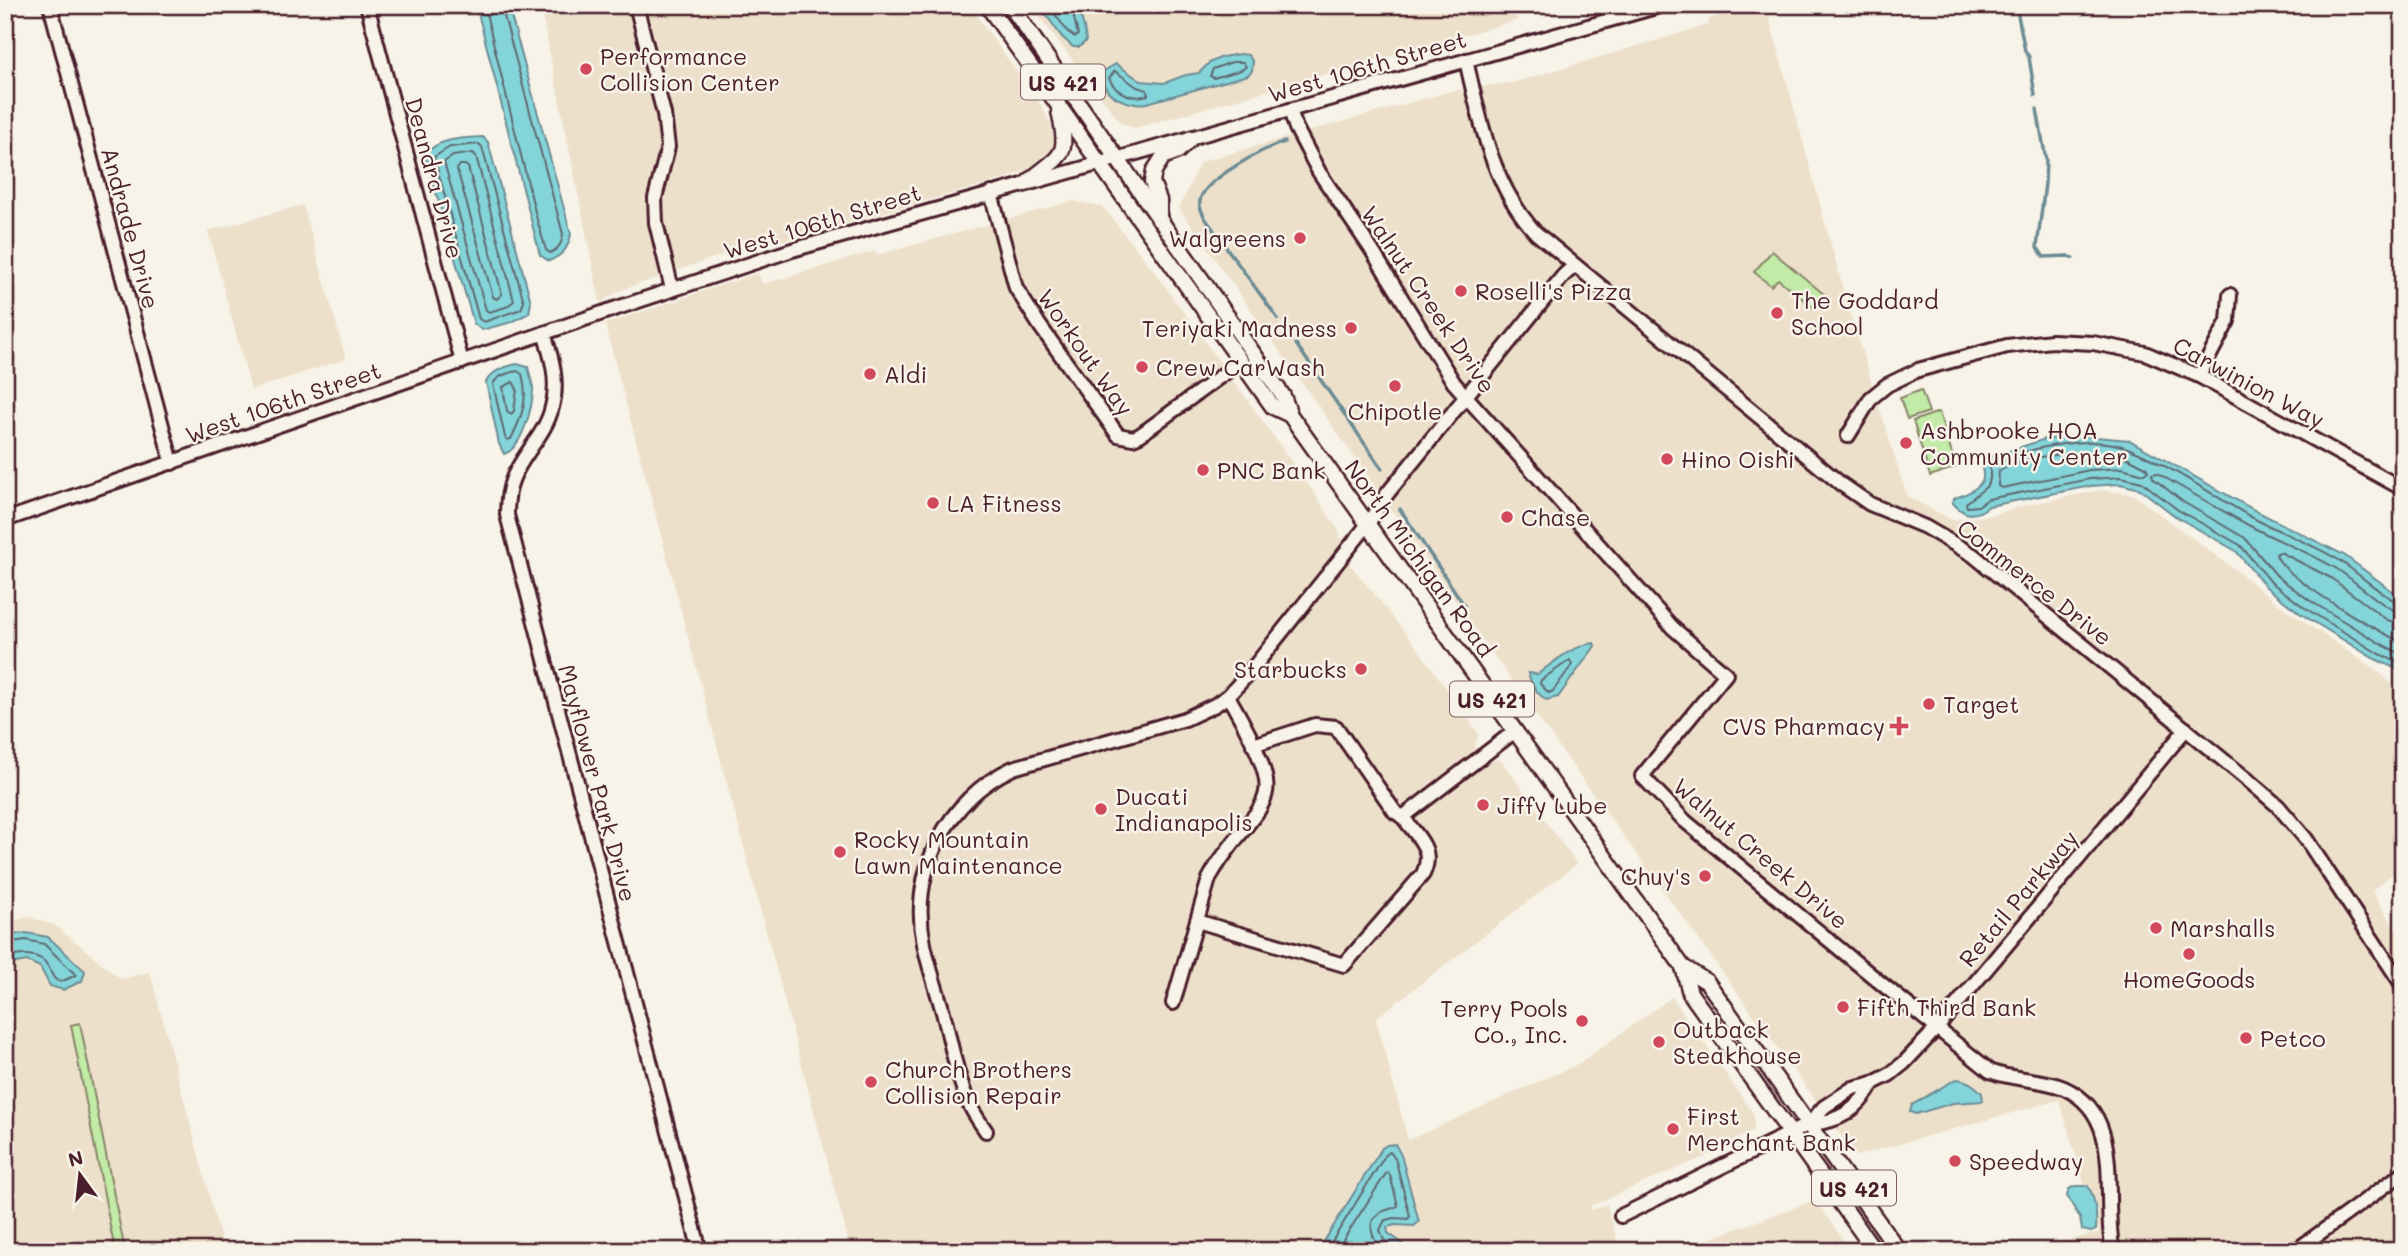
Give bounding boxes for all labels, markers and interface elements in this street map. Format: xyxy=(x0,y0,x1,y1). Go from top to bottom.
street label: West 106th Street xyxy=(1264,23,1470,109)
place label: Performance Collision Center xyxy=(600,41,780,97)
marker: Performance Collision Center xyxy=(578,61,594,77)
road number: US 421 xyxy=(1021,64,1105,100)
street label: Deandra Drive xyxy=(399,94,471,262)
street label: Andrade Drive xyxy=(95,144,167,312)
street label: West 106th Street xyxy=(720,177,924,265)
street label: Walnut Creek Drive xyxy=(1355,199,1503,399)
place label: Walgreens xyxy=(1168,223,1286,253)
marker: Walgreens xyxy=(1292,230,1308,246)
place label: Roselli's Pizza xyxy=(1475,276,1632,306)
street label: Workout Way xyxy=(1031,283,1141,421)
marker: Roselli's Pizza xyxy=(1453,283,1469,299)
place label: The Goddard School xyxy=(1791,285,1939,341)
marker: The Goddard School xyxy=(1769,305,1785,321)
place label: Teriyaki Madness xyxy=(1142,313,1337,343)
marker: Teriyaki Madness xyxy=(1343,320,1359,336)
street label: Carwinion Way xyxy=(2168,329,2330,435)
place label: Crew CarWash xyxy=(1156,352,1324,382)
street label: West 106th Street xyxy=(181,354,385,450)
place label: Aldi xyxy=(884,359,927,389)
marker: Crew CarWash xyxy=(1134,359,1150,375)
marker: Aldi xyxy=(862,366,878,382)
marker: Chipotle xyxy=(1387,378,1403,394)
place label: Chipotle xyxy=(1348,396,1442,426)
place label: Ashbrooke HOA Community Center xyxy=(1920,415,2128,471)
marker: Ashbrooke HOA Community Center xyxy=(1898,435,1914,451)
place label: Hino Oishi xyxy=(1681,444,1795,474)
marker: Hino Oishi xyxy=(1659,451,1675,467)
street label: North Michigan Road xyxy=(1338,453,1502,663)
place label: PNC Bank xyxy=(1217,455,1325,485)
marker: PNC Bank xyxy=(1195,462,1211,478)
place label: LA Fitness xyxy=(947,488,1062,518)
marker: LA Fitness xyxy=(925,495,941,511)
place label: Chase xyxy=(1521,502,1590,532)
marker: Chase xyxy=(1499,509,1515,525)
street label: Commerce Drive xyxy=(1952,512,2118,652)
place label: Starbucks xyxy=(1234,654,1347,684)
street label: Mayflower Park Drive xyxy=(552,661,644,905)
marker: Starbucks xyxy=(1353,661,1369,677)
road number: US 421 xyxy=(1450,682,1534,716)
place label: Target xyxy=(1943,689,2019,719)
marker: Target xyxy=(1921,696,1937,712)
place label: CVS Pharmacy xyxy=(1722,711,1885,741)
marker: CVS Pharmacy xyxy=(1891,718,1907,734)
street label: Walnut Creek Drive xyxy=(1667,771,1855,935)
place label: Ducati Indianapolis xyxy=(1115,781,1253,837)
place label: Jiffy Lube xyxy=(1497,790,1608,820)
marker: Jiffy Lube xyxy=(1475,797,1491,813)
marker: Ducati Indianapolis xyxy=(1093,801,1109,817)
street label: Retail Parkway xyxy=(1952,823,2084,973)
place label: Rocky Mountain Lawn Maintenance xyxy=(854,824,1063,880)
marker: Rocky Mountain Lawn Maintenance xyxy=(832,844,848,860)
place label: Chuy's xyxy=(1621,861,1691,891)
marker: Chuy's xyxy=(1697,868,1713,884)
place label: Marshalls xyxy=(2170,913,2275,943)
marker: Marshalls xyxy=(2148,920,2164,936)
marker: HomeGoods xyxy=(2181,946,2197,962)
place label: HomeGoods xyxy=(2123,964,2255,994)
place label: Fifth Third Bank xyxy=(1857,992,2036,1022)
place label: Terry Pools Co., Inc. xyxy=(1440,993,1568,1049)
marker: Fifth Third Bank xyxy=(1835,999,1851,1015)
marker: Terry Pools Co., Inc. xyxy=(1574,1013,1590,1029)
place label: Outback Steakhouse xyxy=(1673,1014,1801,1070)
place label: Petco xyxy=(2260,1023,2326,1053)
marker: Petco xyxy=(2238,1030,2254,1046)
marker: Outback Steakhouse xyxy=(1651,1034,1667,1050)
place label: Church Brothers Collision Repair xyxy=(885,1054,1072,1110)
marker: Church Brothers Collision Repair xyxy=(863,1074,879,1090)
place label: First Merchant Bank xyxy=(1687,1101,1856,1157)
marker: First Merchant Bank xyxy=(1665,1121,1681,1137)
north arrow xyxy=(46,1140,116,1210)
text: N xyxy=(65,1144,86,1172)
place label: Speedway xyxy=(1969,1146,2083,1176)
marker: Speedway xyxy=(1947,1153,1963,1169)
road number: US 421 xyxy=(1812,1170,1896,1206)

